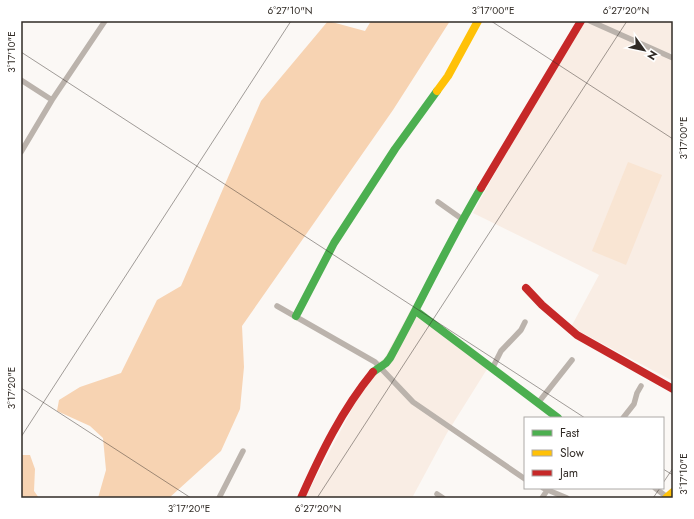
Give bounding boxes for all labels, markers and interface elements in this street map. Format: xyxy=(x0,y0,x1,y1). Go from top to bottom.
text: 6°27'10"N xyxy=(267,3,313,18)
text: 3°17'00"E xyxy=(472,3,515,18)
text: 6°27'20"N xyxy=(603,3,649,18)
north arrow xyxy=(624,30,664,70)
text: 3°17'10"E xyxy=(4,31,19,73)
text: N xyxy=(643,47,661,63)
text: 3°17'00"E xyxy=(676,117,691,160)
text: 3°17'20"E xyxy=(4,367,19,409)
legend xyxy=(524,417,664,489)
text: Fast xyxy=(560,424,579,442)
text: Slow xyxy=(560,444,585,462)
text: 3°17'10"E xyxy=(676,453,691,495)
text: Jam xyxy=(558,464,578,482)
text: 3°17'20"E xyxy=(168,501,210,516)
text: 6°27'20"N xyxy=(295,501,341,516)

